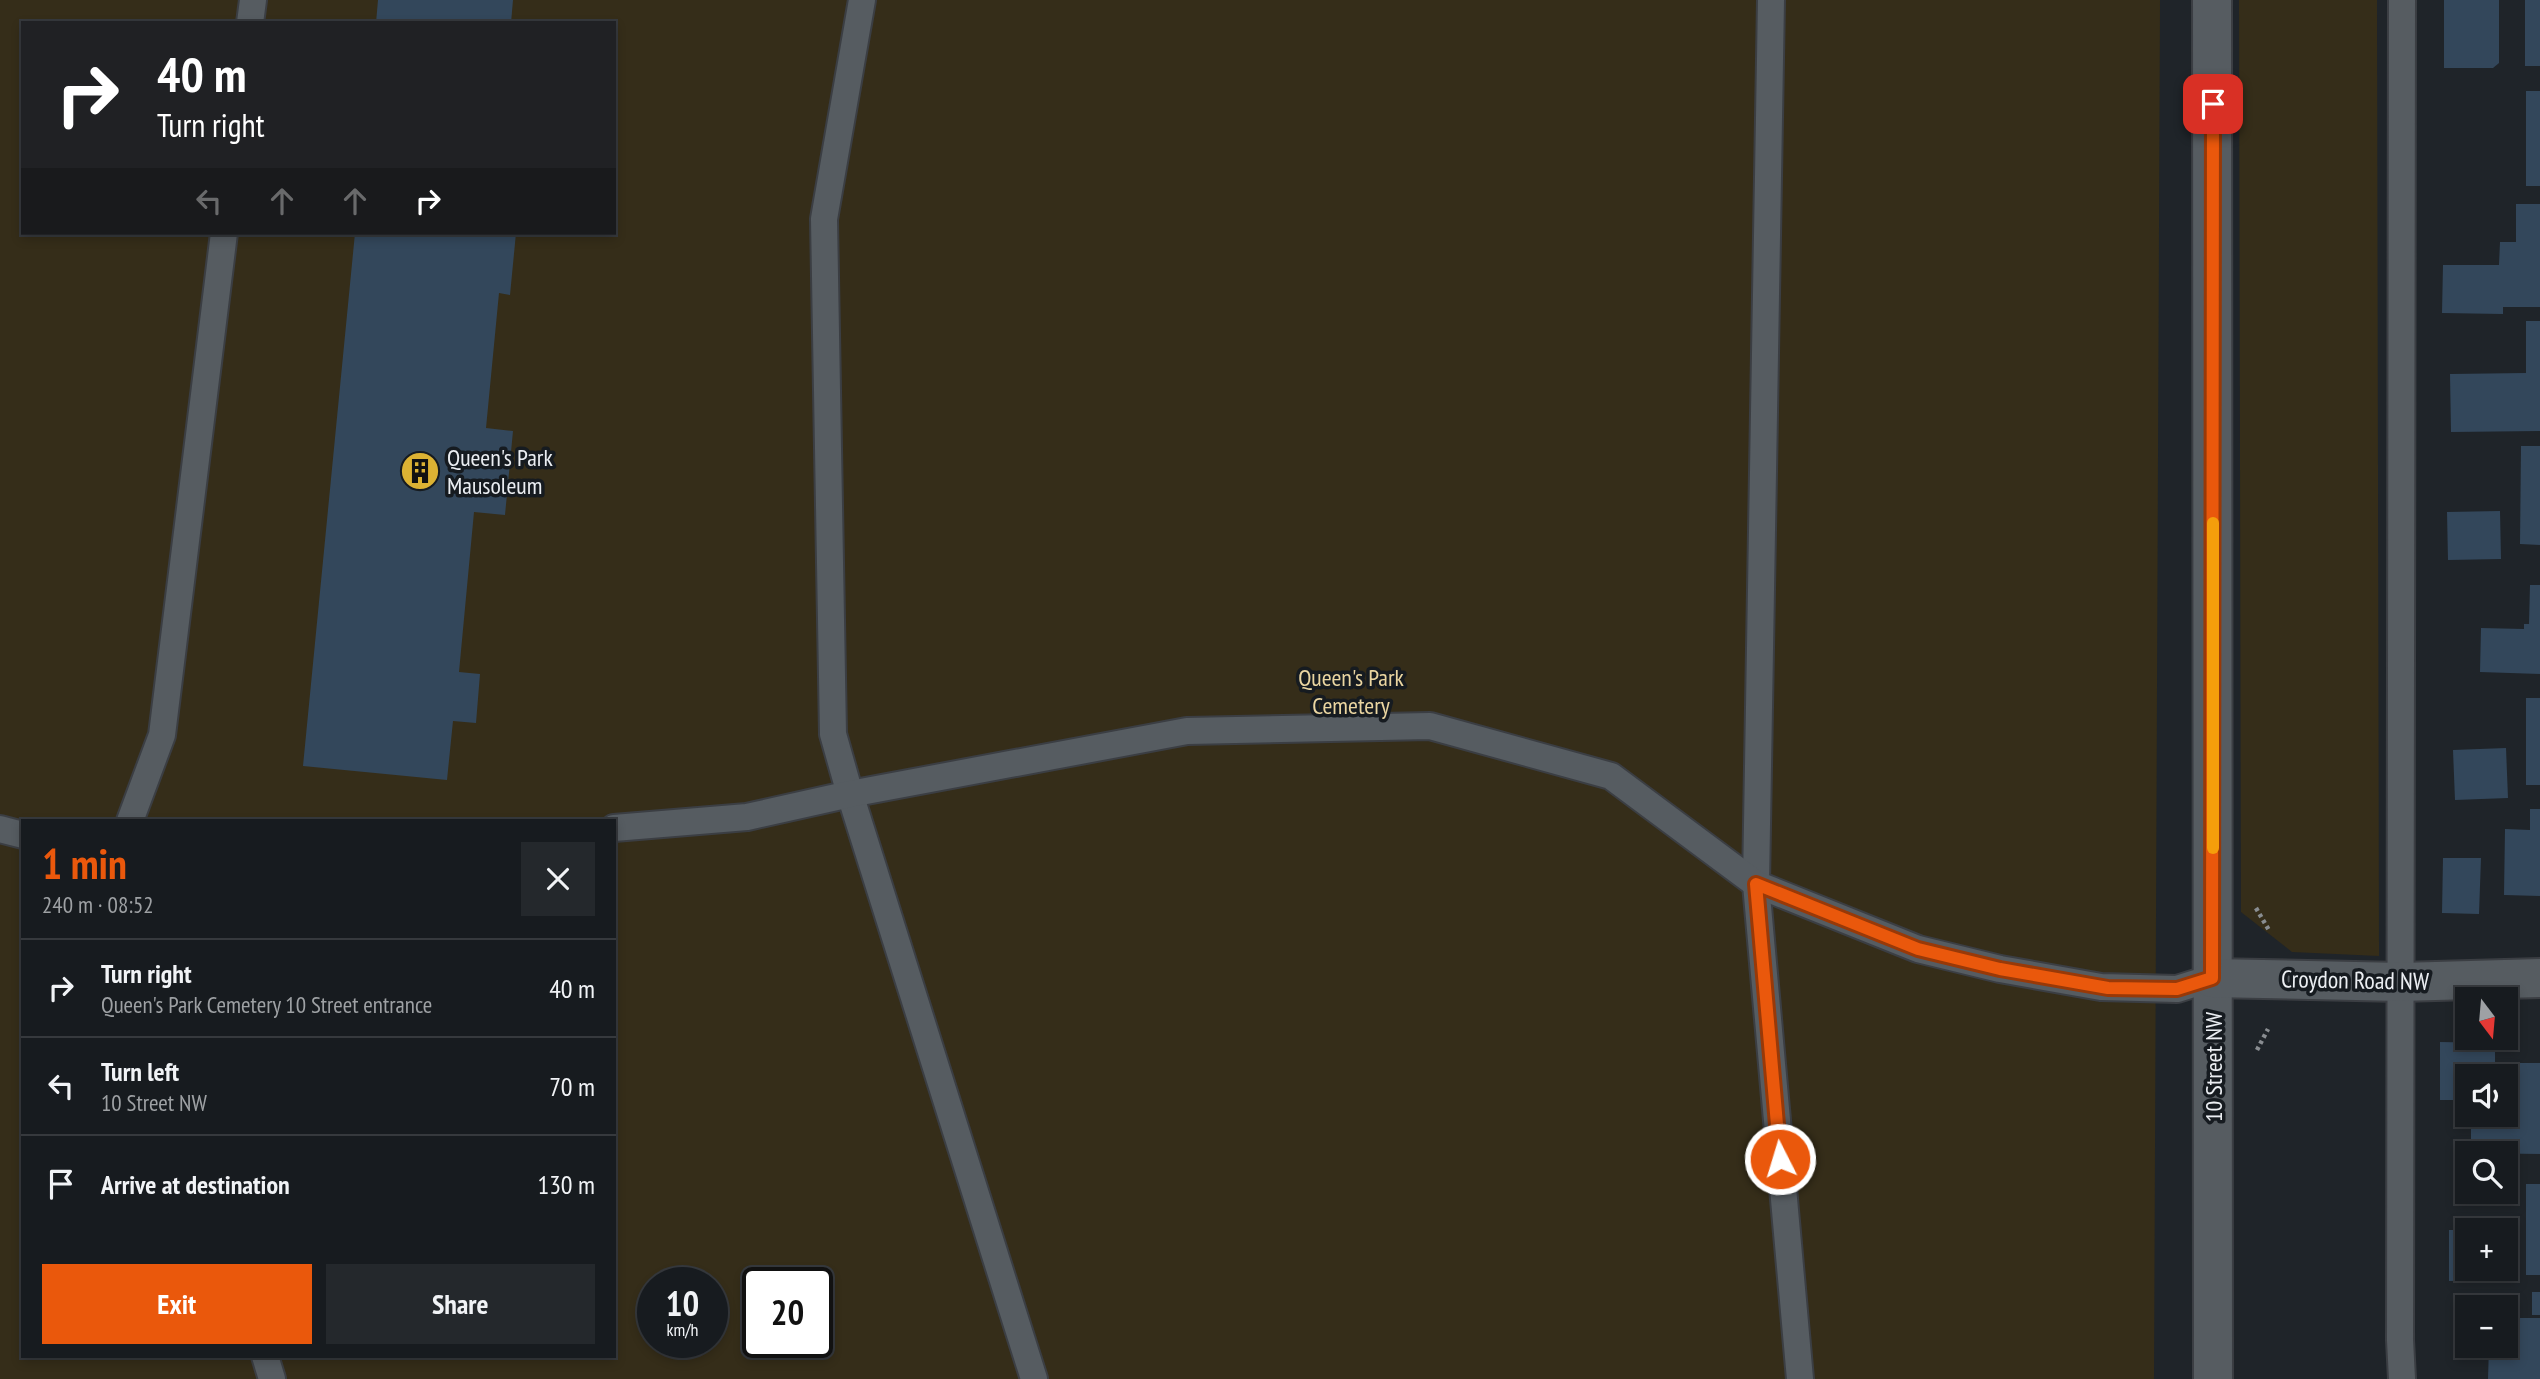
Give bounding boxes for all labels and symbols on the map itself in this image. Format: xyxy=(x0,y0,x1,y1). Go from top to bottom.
pin xyxy=(2183,74,2243,134)
place label: Queen's Park Mausoleum xyxy=(447,442,553,501)
building icon: Queen's Park Mausoleum xyxy=(399,450,441,492)
park label: Queen's Park Cemetery xyxy=(1298,662,1405,721)
street label: Croydon Road NW xyxy=(2281,963,2429,997)
north arrow xyxy=(2455,987,2518,1050)
street label: 10 Street NW xyxy=(2198,1012,2229,1122)
position arrow xyxy=(1743,1122,1817,1196)
speed limit sign: 20 xyxy=(742,1267,833,1358)

